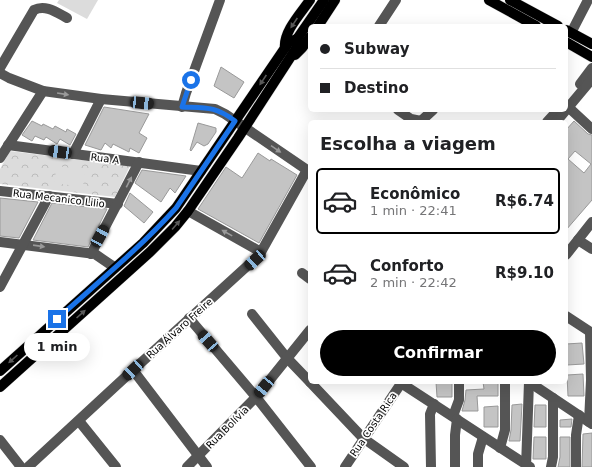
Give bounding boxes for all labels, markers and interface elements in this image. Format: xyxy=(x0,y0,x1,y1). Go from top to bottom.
one-way arrow xyxy=(290,18,298,28)
text: Subway xyxy=(344,40,410,58)
route start xyxy=(182,71,200,89)
one-way arrow xyxy=(259,75,267,85)
text: Destino xyxy=(344,79,409,97)
one-way arrow xyxy=(57,91,69,97)
car xyxy=(129,96,155,110)
text: Escolha a viagem xyxy=(320,133,496,154)
car xyxy=(47,144,73,160)
one-way arrow xyxy=(271,145,281,153)
street label: Rua A xyxy=(90,151,120,166)
one-way arrow xyxy=(126,176,132,188)
icon: car xyxy=(322,183,358,219)
text: Econômico xyxy=(370,185,460,203)
street label: Rua Mecanico Lilio xyxy=(12,187,106,210)
text: R$6.74 xyxy=(495,192,554,210)
text: 1 min · 22:41 xyxy=(370,203,457,218)
one-way arrow xyxy=(172,220,181,231)
car xyxy=(89,223,111,249)
one-way arrow xyxy=(221,230,233,237)
one-way arrow xyxy=(33,243,45,249)
car xyxy=(242,248,268,272)
icon: car xyxy=(322,255,358,291)
text: Conforto xyxy=(370,257,444,275)
text: R$9.10 xyxy=(495,264,554,282)
text: 2 min · 22:42 xyxy=(370,275,457,290)
street label: Rua Álvaro Freire xyxy=(143,295,215,361)
one-way arrow xyxy=(76,309,86,319)
route end xyxy=(48,310,66,328)
car xyxy=(196,328,220,354)
button: Confirmar xyxy=(320,330,556,376)
callout: 1 min xyxy=(24,333,90,361)
text: 1 min xyxy=(37,339,77,354)
one-way arrow xyxy=(8,354,17,363)
car xyxy=(120,357,146,383)
car xyxy=(252,374,276,400)
street label: Rua Costa Rica xyxy=(348,390,399,458)
street label: Rua Bolívia xyxy=(204,404,251,451)

